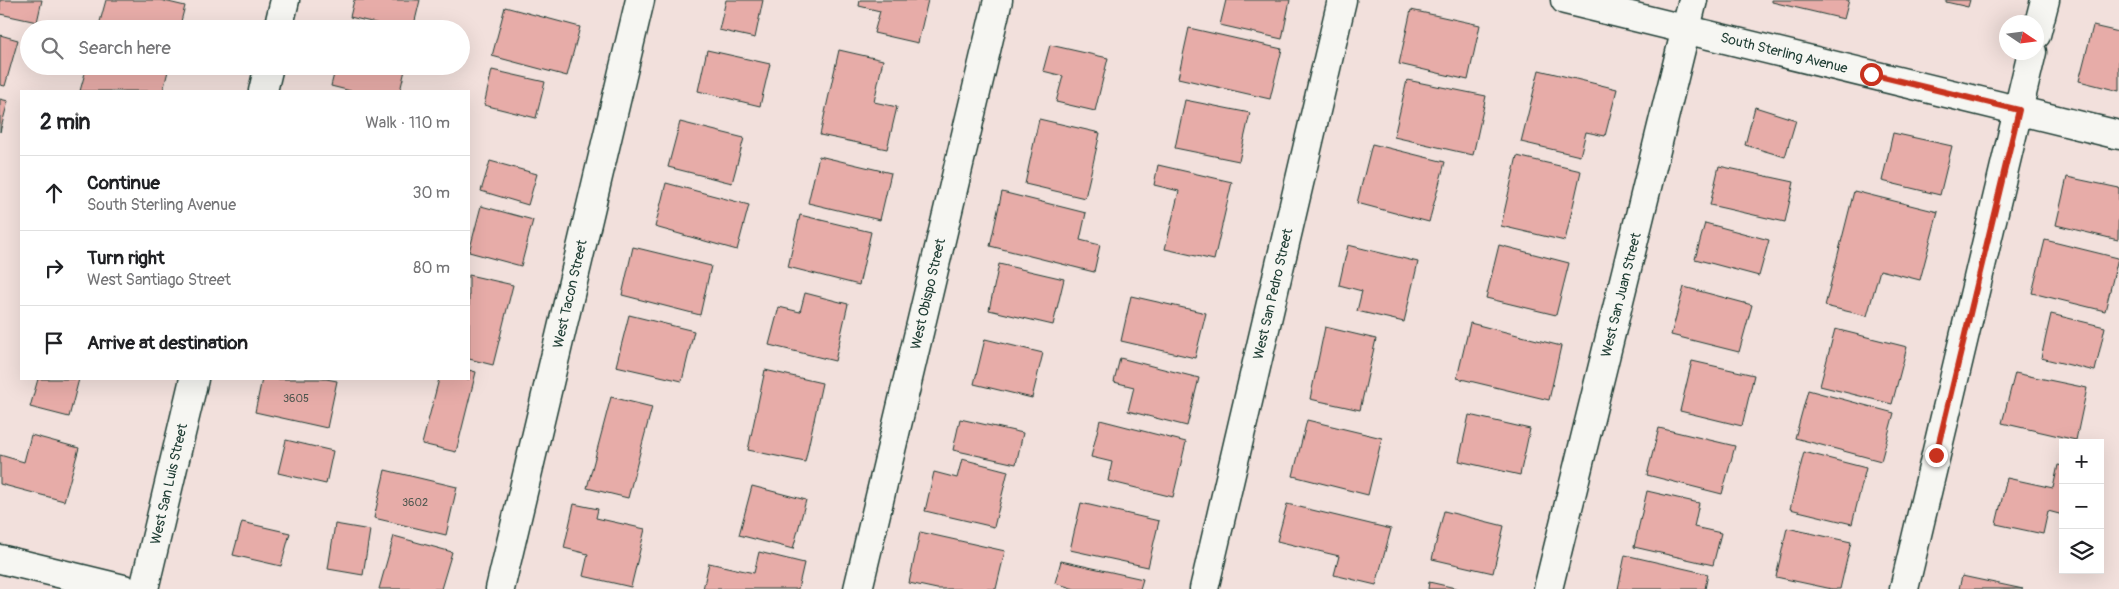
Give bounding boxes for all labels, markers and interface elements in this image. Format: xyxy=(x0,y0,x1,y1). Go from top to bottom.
north arrow xyxy=(1999,15,2044,60)
search box xyxy=(20,20,470,75)
street label: South Sterling Avenue xyxy=(1719,29,1849,77)
icon: search xyxy=(38,34,66,62)
text: Search here xyxy=(78,36,171,60)
route start xyxy=(1860,63,1883,86)
text: 2 min xyxy=(40,109,90,136)
text: Walk · 110 m xyxy=(365,113,450,133)
text: Continue xyxy=(87,171,160,195)
icon: ahead xyxy=(40,179,68,207)
text: 30 m xyxy=(412,183,450,203)
text: South Sterling Avenue xyxy=(87,195,236,215)
street label: West San Pedro Street xyxy=(1250,227,1296,361)
street label: West San Juan Street xyxy=(1597,231,1645,359)
street label: West Obispo Street xyxy=(907,236,949,351)
street label: West Tacon Street xyxy=(549,238,591,350)
text: Turn right xyxy=(87,246,165,270)
icon: right xyxy=(40,254,68,282)
text: 80 m xyxy=(413,258,450,278)
text: West Santiago Street xyxy=(87,270,231,290)
icon: arrive xyxy=(40,329,68,357)
text: Arrive at destination xyxy=(87,331,248,355)
house number: 3605 xyxy=(283,392,309,405)
street label: West San Luis Street xyxy=(147,421,191,546)
map controls xyxy=(2059,439,2104,574)
button: + xyxy=(2059,439,2104,484)
route end xyxy=(1925,444,1948,467)
button: − xyxy=(2059,484,2104,529)
house number: 3602 xyxy=(402,496,428,509)
button: layers xyxy=(2059,529,2104,574)

